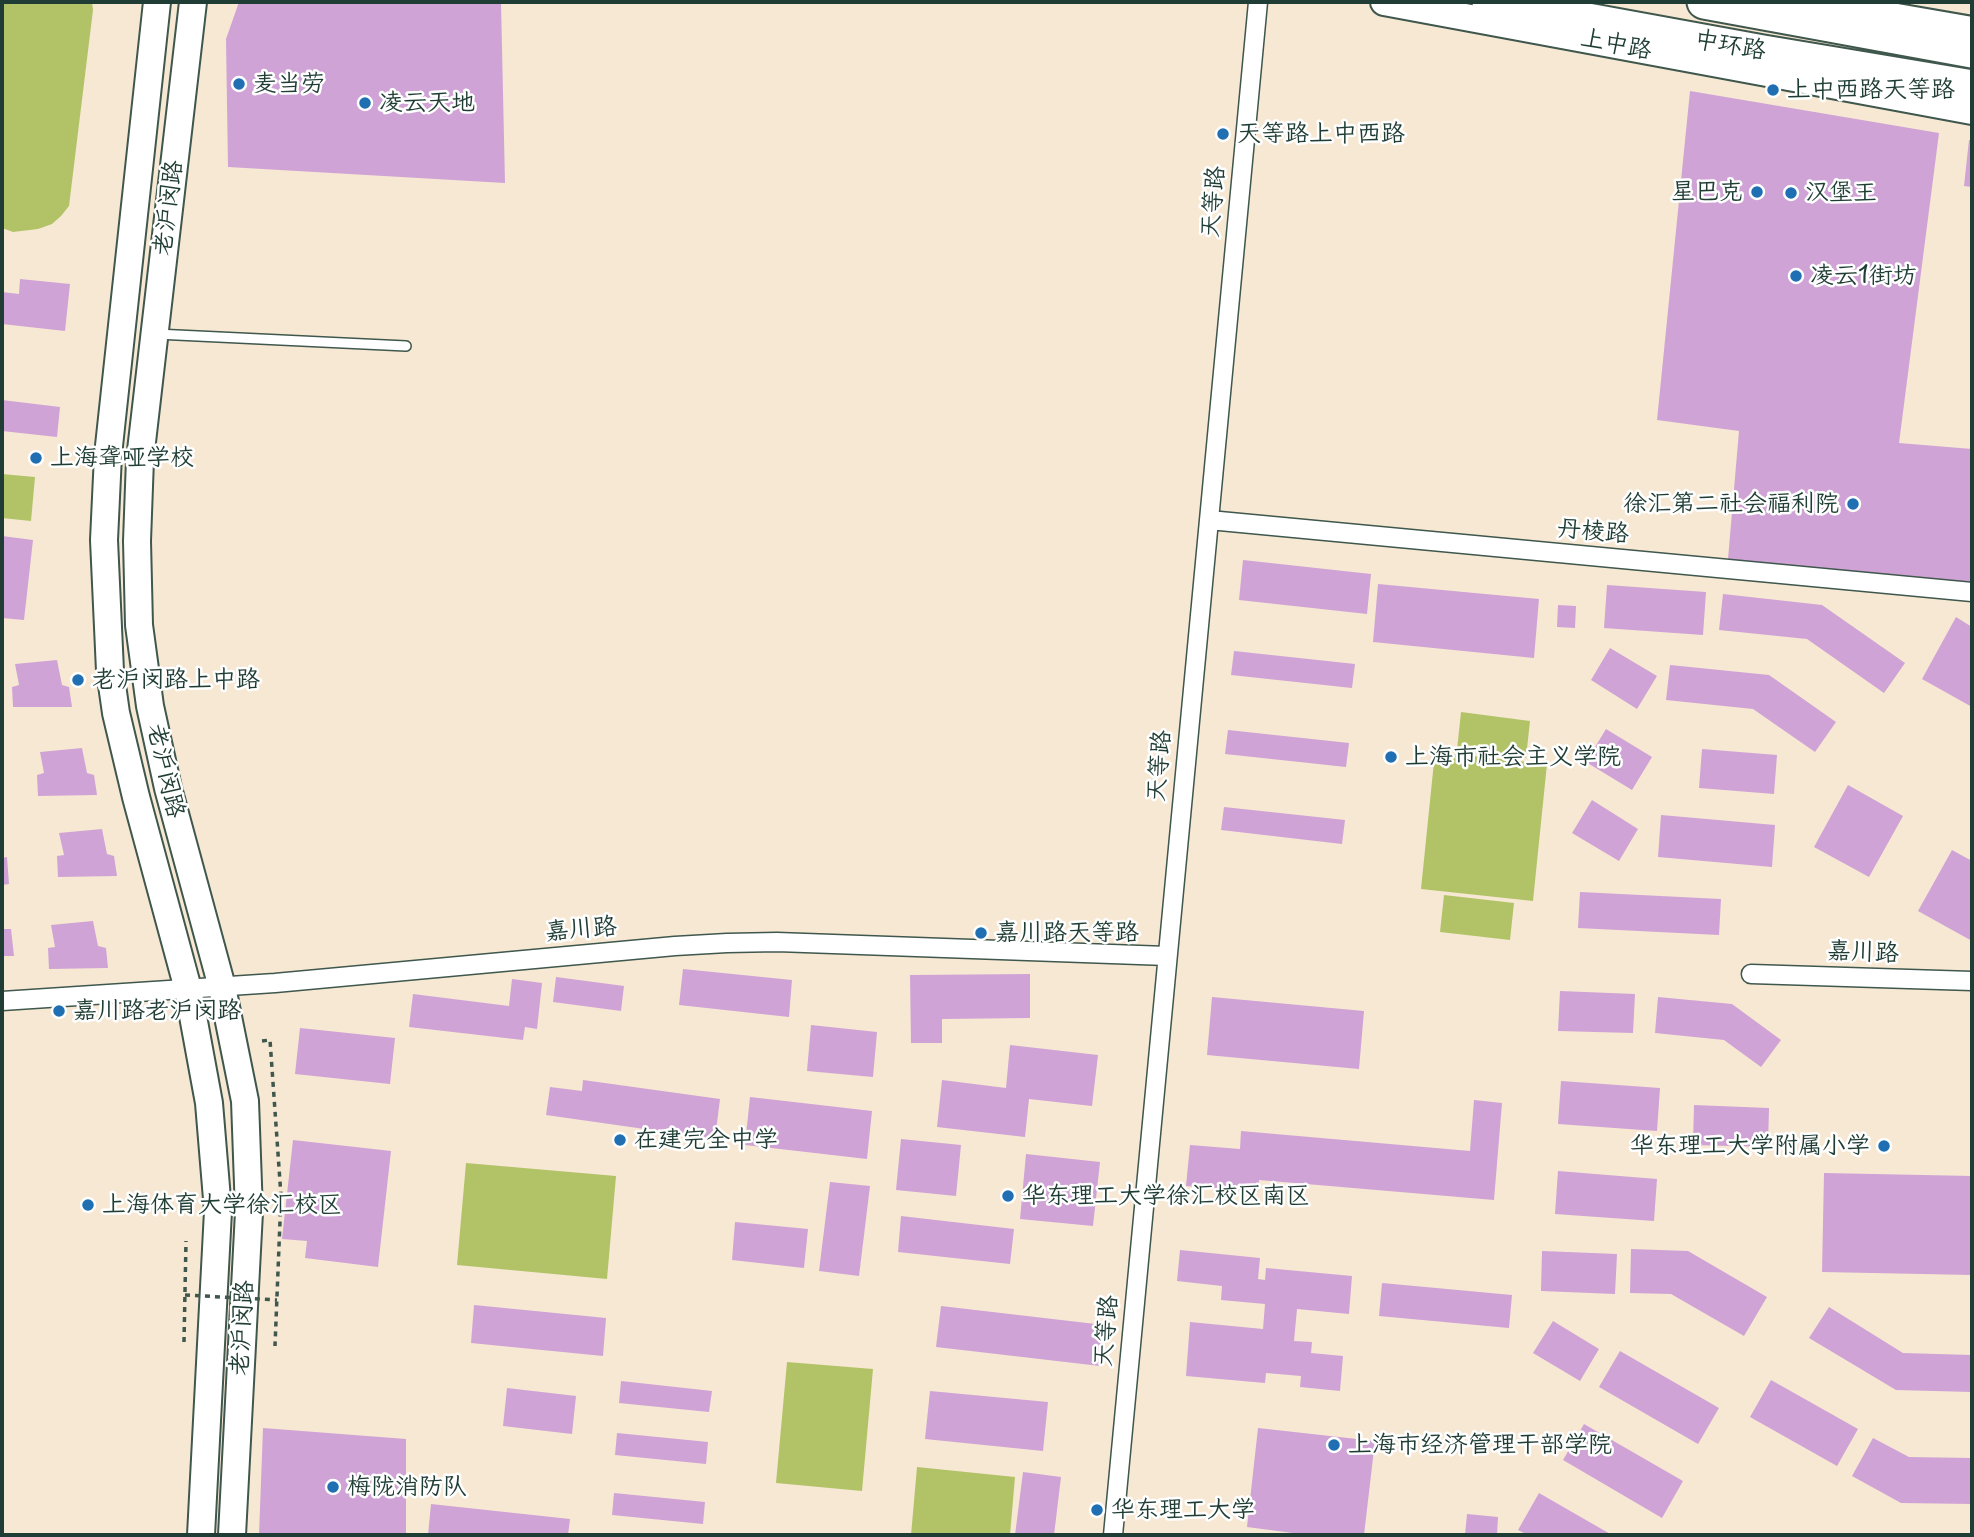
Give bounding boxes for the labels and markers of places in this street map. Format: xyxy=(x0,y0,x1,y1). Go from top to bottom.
place label: 麦当劳 xyxy=(253,70,325,98)
marker: 麦当劳 xyxy=(231,76,247,92)
place label: 上中西路天等路 xyxy=(1787,76,1955,104)
marker: 上中西路天等路 xyxy=(1765,82,1781,98)
place label: 凌云天地 xyxy=(379,89,475,117)
marker: 凌云天地 xyxy=(357,95,373,111)
place label: 天等路上中西路 xyxy=(1237,120,1405,148)
marker: 天等路上中西路 xyxy=(1215,126,1231,142)
place label: 星巴克 xyxy=(1671,178,1743,206)
place label: 汉堡王 xyxy=(1805,179,1877,207)
marker: 星巴克 xyxy=(1749,184,1765,200)
marker: 汉堡王 xyxy=(1783,185,1799,201)
place label: 凌云1街坊 xyxy=(1810,262,1917,290)
marker: 凌云1街坊 xyxy=(1788,268,1804,284)
place label: 上海聋哑学校 xyxy=(50,444,194,472)
marker: 上海聋哑学校 xyxy=(28,450,44,466)
place label: 徐汇第二社会福利院 xyxy=(1623,490,1839,518)
marker: 徐汇第二社会福利院 xyxy=(1845,496,1861,512)
place label: 老沪闵路上中路 xyxy=(92,666,260,694)
marker: 老沪闵路上中路 xyxy=(70,672,86,688)
place label: 上海市社会主义学院 xyxy=(1405,743,1621,771)
marker: 上海市社会主义学院 xyxy=(1383,749,1399,765)
place label: 嘉川路天等路 xyxy=(995,919,1139,947)
marker: 嘉川路天等路 xyxy=(973,925,989,941)
place label: 嘉川路老沪闵路 xyxy=(73,997,241,1025)
marker: 嘉川路老沪闵路 xyxy=(51,1003,67,1019)
place label: 在建完全中学 xyxy=(634,1126,778,1154)
marker: 在建完全中学 xyxy=(612,1132,628,1148)
place label: 华东理工大学附属小学 xyxy=(1630,1132,1870,1160)
marker: 华东理工大学附属小学 xyxy=(1876,1138,1892,1154)
place label: 华东理工大学徐汇校区南区 xyxy=(1022,1182,1310,1210)
marker: 华东理工大学徐汇校区南区 xyxy=(1000,1188,1016,1204)
place label: 上海体育大学徐汇校区 xyxy=(102,1191,342,1219)
marker: 上海体育大学徐汇校区 xyxy=(80,1197,96,1213)
place label: 上海市经济管理干部学院 xyxy=(1348,1431,1612,1459)
marker: 上海市经济管理干部学院 xyxy=(1326,1437,1342,1453)
place label: 梅陇消防队 xyxy=(347,1473,467,1501)
marker: 梅陇消防队 xyxy=(325,1479,341,1495)
place label: 华东理工大学 xyxy=(1111,1496,1255,1524)
marker: 华东理工大学 xyxy=(1089,1502,1105,1518)

